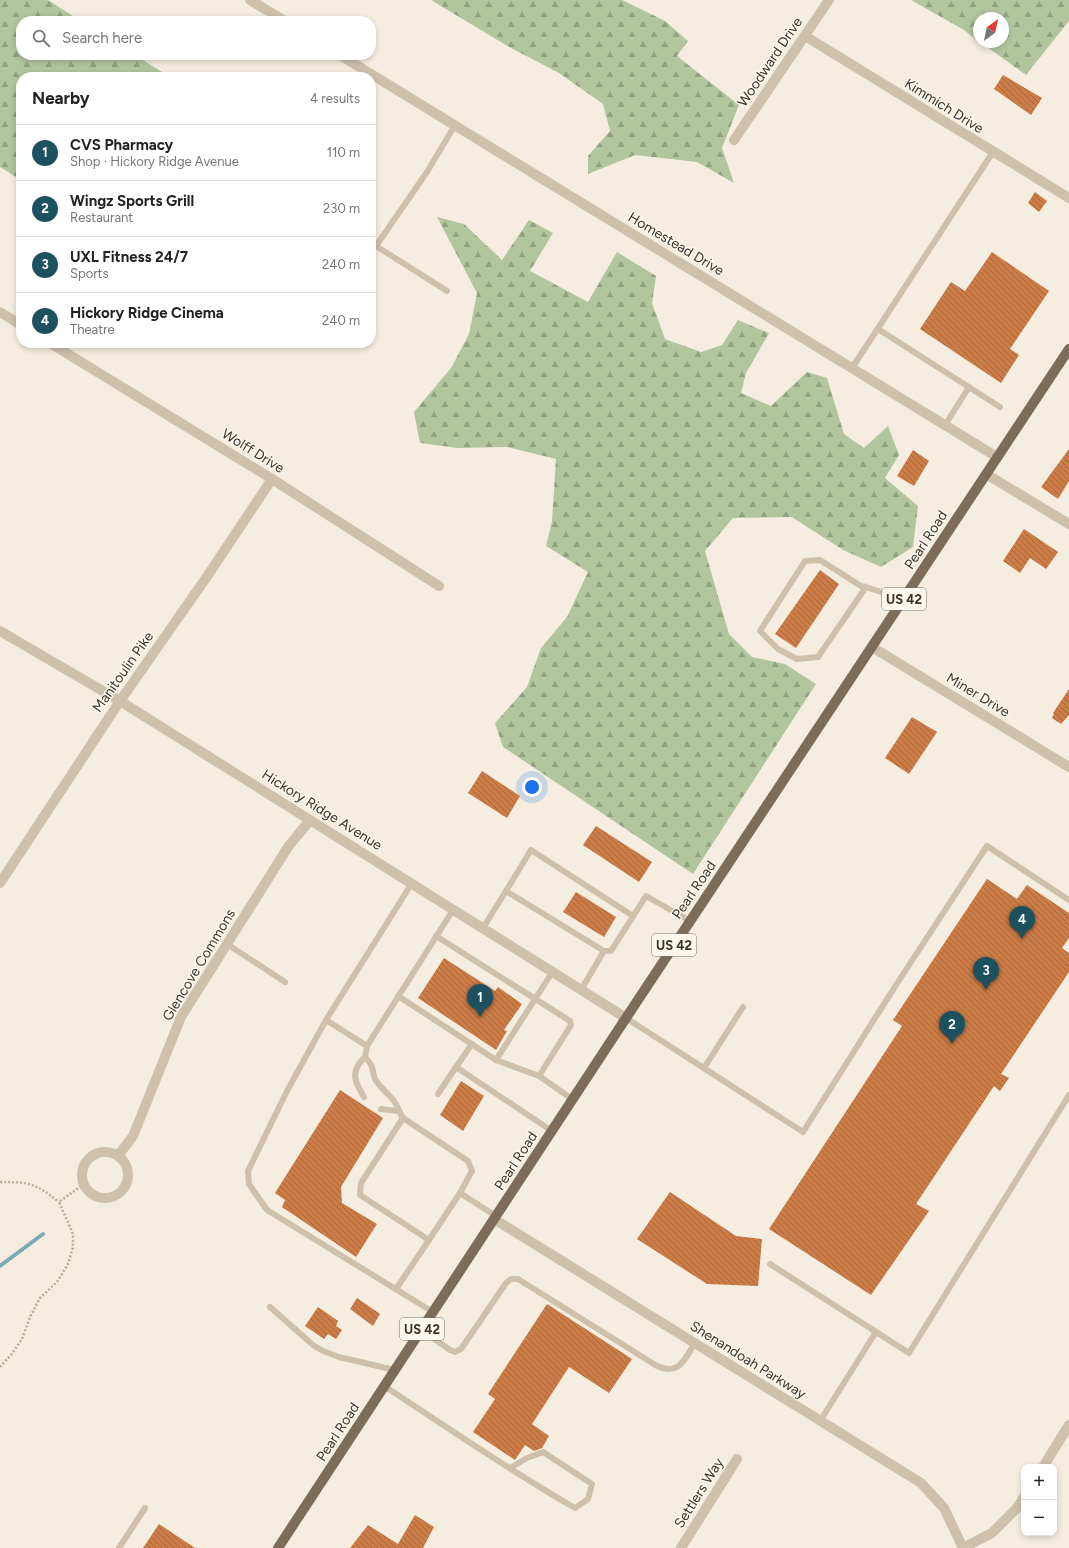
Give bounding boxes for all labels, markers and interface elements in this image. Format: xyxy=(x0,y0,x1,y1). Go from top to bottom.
north arrow xyxy=(973,12,1009,48)
street label: Woodward Drive xyxy=(734,14,806,110)
search box xyxy=(16,16,376,60)
icon: search xyxy=(30,27,52,49)
text: Search here xyxy=(62,29,142,47)
street label: Kimmich Drive xyxy=(901,75,987,137)
text: Nearby xyxy=(32,88,90,108)
text: 4 results xyxy=(310,91,360,106)
text: CVS Pharmacy xyxy=(70,136,173,154)
text: 1 xyxy=(42,145,48,160)
text: 110 m xyxy=(327,145,360,160)
text: Shop · Hickory Ridge Avenue xyxy=(70,154,239,169)
text: Wingz Sports Grill xyxy=(70,192,194,210)
text: 2 xyxy=(41,201,49,216)
text: 230 m xyxy=(323,201,360,216)
street label: Homestead Drive xyxy=(625,209,727,279)
text: Restaurant xyxy=(70,210,133,225)
text: UXL Fitness 24/7 xyxy=(70,248,188,266)
text: 3 xyxy=(41,257,49,272)
text: 240 m xyxy=(322,257,360,272)
text: Sports xyxy=(70,266,109,281)
text: Hickory Ridge Cinema xyxy=(70,304,224,322)
text: 4 xyxy=(41,313,49,328)
text: 240 m xyxy=(322,313,360,328)
text: Theatre xyxy=(70,322,115,337)
street label: Wolff Drive xyxy=(219,425,288,477)
street label: Pearl Road xyxy=(901,508,951,572)
road number: US 42 xyxy=(882,588,926,610)
street label: Manitoulin Pike xyxy=(89,628,157,716)
street label: Miner Drive xyxy=(943,669,1013,721)
street label: Hickory Ridge Avenue xyxy=(259,766,386,854)
your location xyxy=(522,777,542,797)
street label: Pearl Road xyxy=(668,858,720,922)
street label: Glencove Commons xyxy=(159,906,239,1024)
pin: 4 xyxy=(1009,906,1035,939)
road number: US 42 xyxy=(652,934,696,956)
pin: 3 xyxy=(973,957,999,990)
pin: 1 xyxy=(467,984,493,1017)
pin: 2 xyxy=(939,1011,965,1044)
street label: Pearl Road xyxy=(491,1129,541,1193)
street label: Shenandoah Parkway xyxy=(687,1317,810,1403)
road number: US 42 xyxy=(400,1318,444,1340)
street label: Pearl Road xyxy=(313,1400,363,1464)
street label: Settlers Way xyxy=(671,1454,728,1531)
map controls xyxy=(1021,1464,1057,1536)
button: + xyxy=(1021,1464,1057,1500)
button: − xyxy=(1021,1500,1057,1536)

